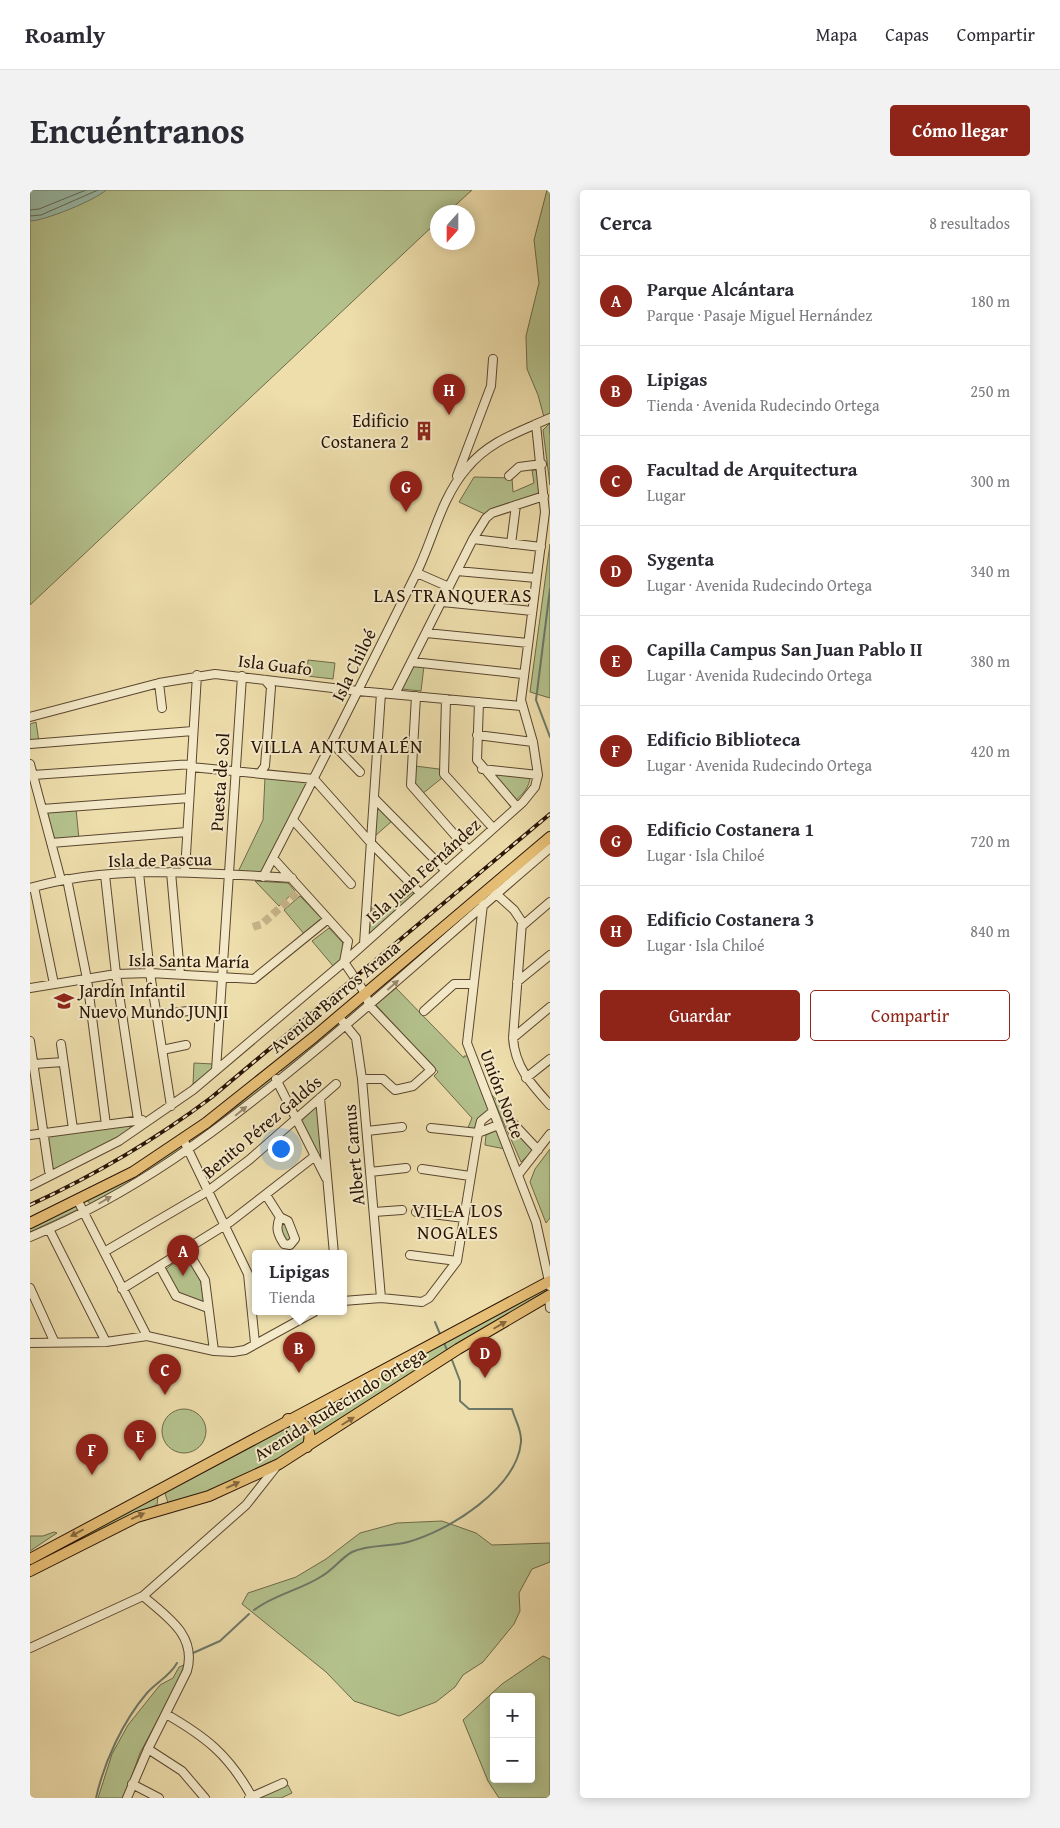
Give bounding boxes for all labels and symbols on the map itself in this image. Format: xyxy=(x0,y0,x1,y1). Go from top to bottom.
north arrow xyxy=(430,205,475,250)
pin: H xyxy=(433,374,465,415)
place label: Edificio Costanera 2 xyxy=(321,407,409,455)
building icon: Edificio Costanera 2 xyxy=(413,420,435,442)
pin: G xyxy=(390,471,422,512)
district label: LAS TRANQUERAS xyxy=(373,581,533,609)
street label: Isla Chiloé xyxy=(324,624,383,706)
street label: Isla Guafo xyxy=(237,647,313,682)
street label: Puesta de Sol xyxy=(203,732,236,832)
district label: VILLA ANTUMALÉN xyxy=(250,732,424,760)
street label: Isla Juan Fernández xyxy=(359,811,486,930)
street label: Isla de Pascua xyxy=(108,845,213,874)
street label: Avenida Barros Arana xyxy=(264,934,406,1059)
street label: Isla Santa María xyxy=(128,946,250,975)
place label: Jardín Infantil Nuevo Mundo JUNJI xyxy=(77,977,229,1025)
one-way arrow xyxy=(386,979,399,990)
school or university icon: Jardín Infantil Nuevo Mundo JUNJI xyxy=(53,990,75,1012)
street label: Unión Norte xyxy=(473,1045,532,1142)
street label: Benito Pérez Galdós xyxy=(196,1068,327,1185)
street label: Albert Camus xyxy=(336,1103,371,1207)
one-way arrow xyxy=(234,1106,247,1117)
your location xyxy=(268,1136,294,1162)
one-way arrow xyxy=(99,1196,112,1205)
district label: VILLA LOS NOGALES xyxy=(412,1196,504,1246)
pin: A xyxy=(167,1235,199,1276)
one-way arrow xyxy=(493,1320,506,1329)
pin: B xyxy=(283,1332,315,1373)
pin: D xyxy=(469,1337,501,1378)
street label: Avenida Rudecindo Ortega xyxy=(248,1339,432,1468)
pin: C xyxy=(149,1354,181,1395)
one-way arrow xyxy=(341,1417,354,1426)
pin: E xyxy=(124,1420,156,1461)
pin: F xyxy=(76,1434,108,1475)
one-way arrow xyxy=(226,1481,240,1489)
one-way arrow xyxy=(131,1512,145,1520)
one-way arrow xyxy=(70,1529,84,1537)

